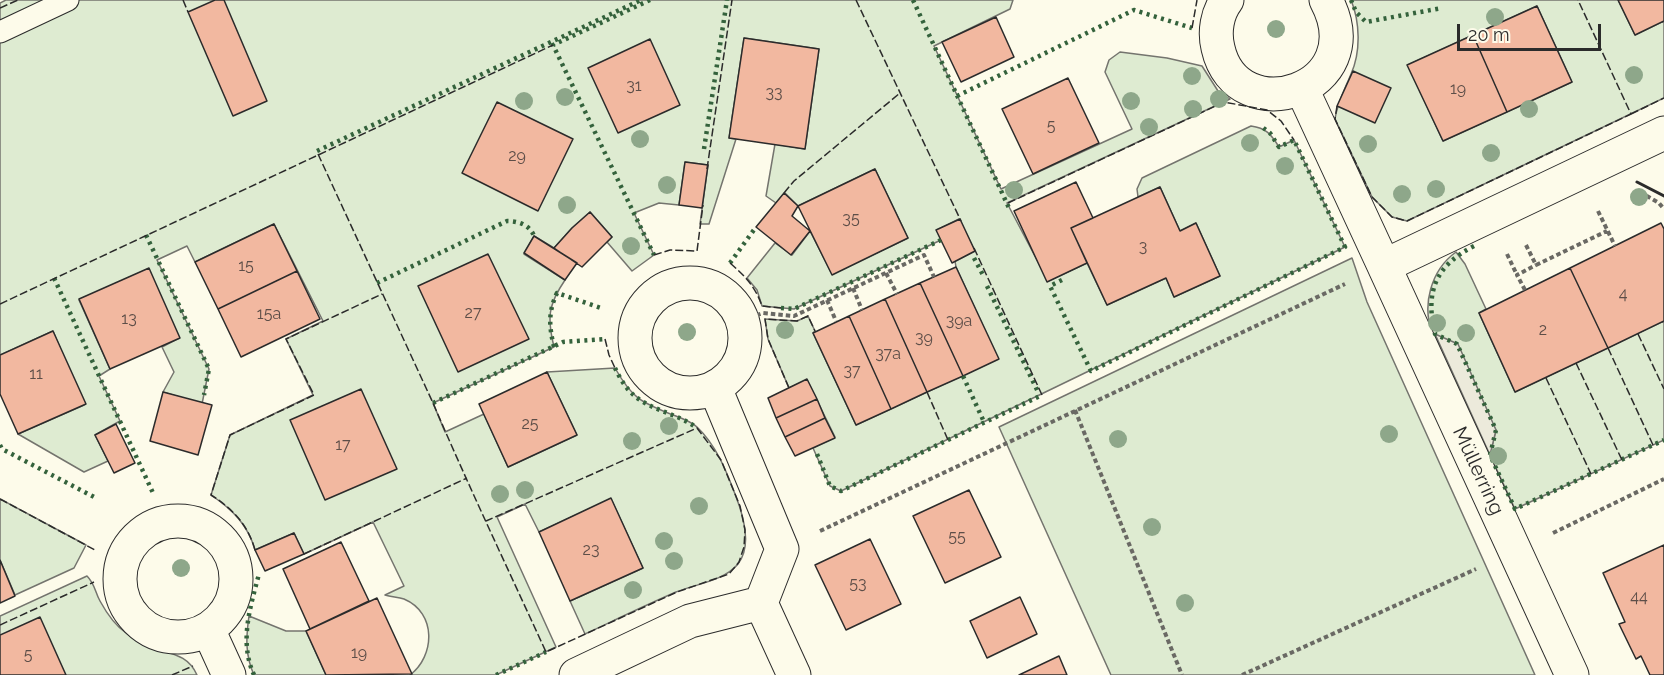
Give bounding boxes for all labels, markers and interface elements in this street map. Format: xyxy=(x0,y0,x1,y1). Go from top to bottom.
scale bar xyxy=(1460,12,1604,50)
text: 20 m xyxy=(1468,24,1510,45)
house number: 31 xyxy=(626,76,642,96)
house number: 19 xyxy=(1450,79,1466,99)
house number: 33 xyxy=(765,83,783,103)
house number: 5 xyxy=(1047,116,1055,136)
house number: 29 xyxy=(508,146,526,166)
house number: 35 xyxy=(842,209,860,229)
house number: 3 xyxy=(1139,237,1147,257)
house number: 15 xyxy=(238,256,254,276)
house number: 4 xyxy=(1619,284,1627,304)
house number: 27 xyxy=(465,303,481,323)
house number: 15a xyxy=(257,304,281,324)
house number: 13 xyxy=(121,309,137,329)
house number: 39a xyxy=(946,311,972,331)
house number: 2 xyxy=(1539,320,1547,340)
house number: 39 xyxy=(915,328,933,348)
house number: 37a xyxy=(875,344,901,364)
house number: 37 xyxy=(843,361,861,381)
house number: 11 xyxy=(29,364,43,384)
house number: 25 xyxy=(521,414,539,434)
street label: Müllerring xyxy=(1447,423,1509,519)
house number: 17 xyxy=(335,435,351,455)
house number: 55 xyxy=(948,527,966,547)
house number: 23 xyxy=(583,540,599,560)
house number: 53 xyxy=(849,574,867,594)
house number: 44 xyxy=(1630,587,1648,607)
house number: 19 xyxy=(351,643,367,663)
house number: 5 xyxy=(24,645,32,665)

